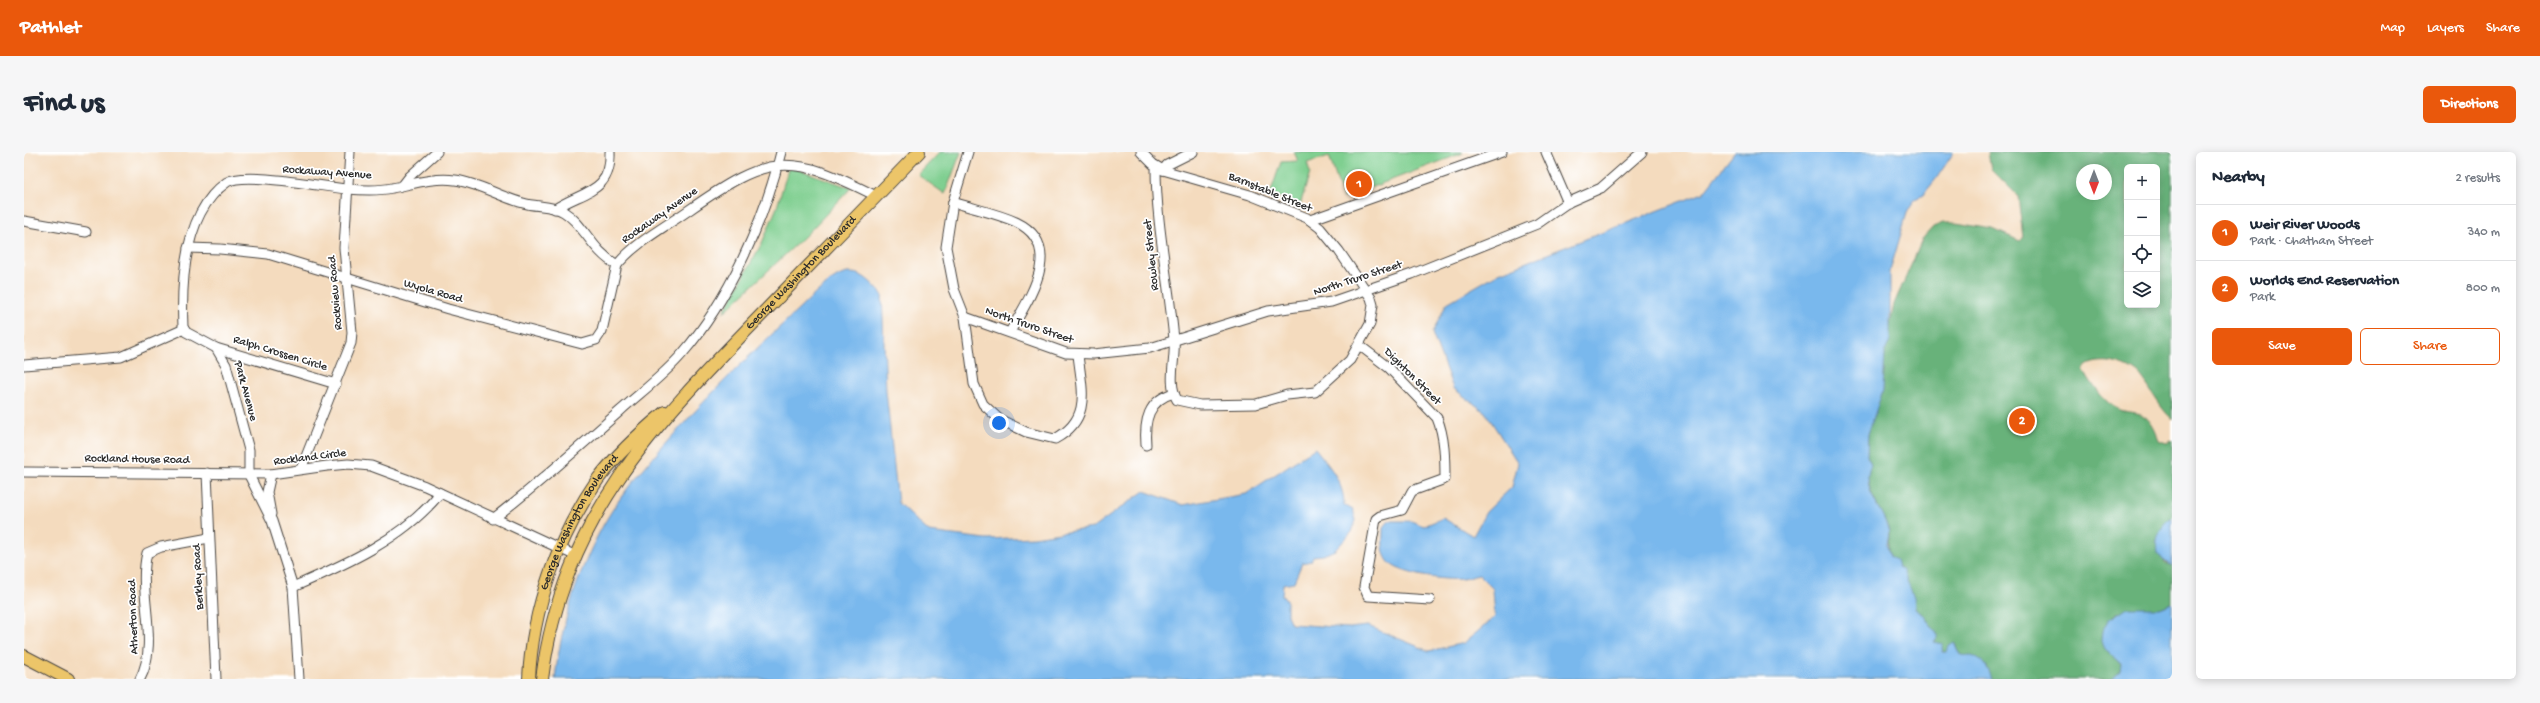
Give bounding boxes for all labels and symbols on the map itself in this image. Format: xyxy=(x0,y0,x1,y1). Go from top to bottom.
street label: Rockaway Avenue xyxy=(282,163,373,183)
north arrow xyxy=(2076,164,2112,200)
pin: 1 xyxy=(1346,169,1372,199)
street label: Barnstable Street xyxy=(1225,170,1315,217)
street label: Rockaway Avenue xyxy=(619,184,701,247)
street label: George Washington Boulevard xyxy=(743,213,860,333)
street label: Rowley Street xyxy=(1141,218,1163,291)
street label: Rockview Road xyxy=(326,254,346,331)
street label: North Truro Street xyxy=(1312,258,1405,300)
street label: Wyola Road xyxy=(402,277,465,307)
street label: North Truro Street xyxy=(983,304,1076,348)
street label: Ralph Crossen Circle xyxy=(231,333,329,375)
street label: Dighton Street xyxy=(1380,345,1444,409)
street label: Park Avenue xyxy=(230,358,260,423)
pin: 2 xyxy=(2009,406,2035,436)
your location xyxy=(989,413,1009,433)
street label: Rockland Circle xyxy=(273,447,348,469)
street label: George Washington Boulevard xyxy=(538,451,623,592)
street label: Rockland House Road xyxy=(84,452,191,468)
street label: Berkley Road xyxy=(190,543,208,611)
street label: Atherton Road xyxy=(126,578,142,655)

